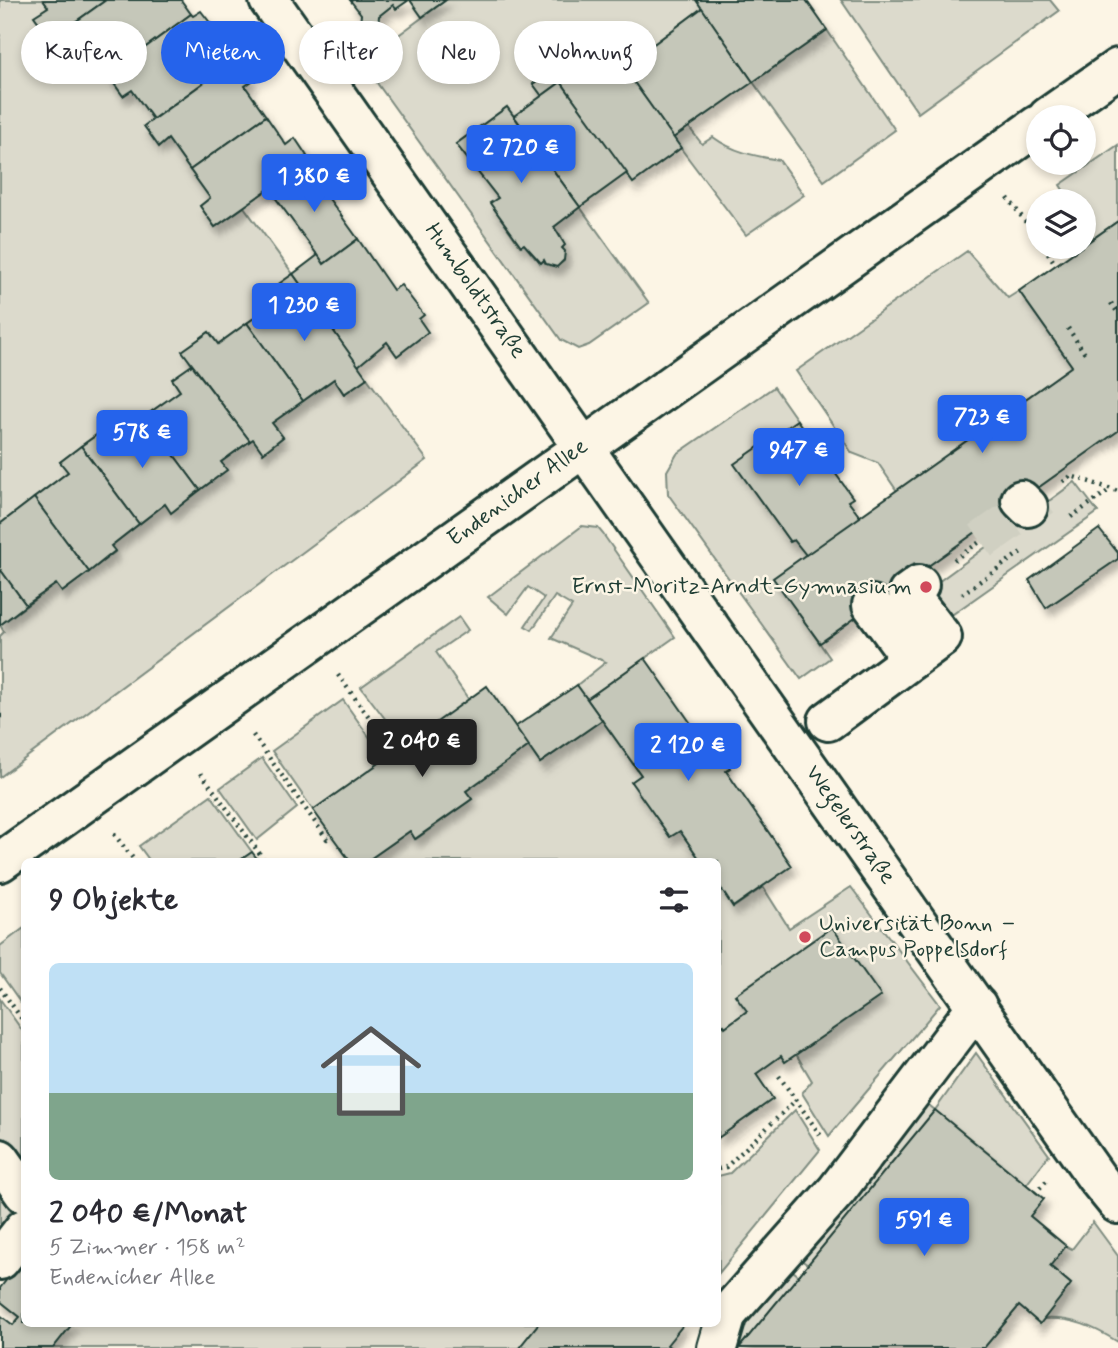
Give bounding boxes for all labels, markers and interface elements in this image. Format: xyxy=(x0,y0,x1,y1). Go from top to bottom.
chip: Kaufen xyxy=(21,21,147,84)
chip: Mieten xyxy=(161,21,285,84)
chip: Filter xyxy=(299,21,403,84)
chip: Neu xyxy=(417,21,500,84)
chip: Wohnung xyxy=(514,21,657,84)
map controls xyxy=(1026,105,1096,259)
button: locate xyxy=(1026,105,1096,175)
pin: 2 720 € xyxy=(456,125,586,185)
text: 2 720 € xyxy=(483,133,559,163)
pin: 1 380 € xyxy=(249,154,379,214)
text: 1 380 € xyxy=(278,162,350,192)
button: layers xyxy=(1026,189,1096,259)
street label: Humboldtstraße xyxy=(417,217,533,365)
pin: 1 230 € xyxy=(239,284,369,343)
text: 1 230 € xyxy=(268,291,340,321)
pin: 723 € xyxy=(933,396,1031,455)
text: 723 € xyxy=(954,403,1010,433)
pin: 578 € xyxy=(93,410,191,470)
text: 578 € xyxy=(112,418,172,448)
pin: 947 € xyxy=(750,428,848,488)
street label: Endenicher Allee xyxy=(442,432,594,554)
text: 947 € xyxy=(769,436,829,466)
place label: Ernst-Moritz-Arndt-Gymnasium xyxy=(571,572,912,602)
marker: Ernst-Moritz-Arndt-Gymnasium xyxy=(918,579,934,595)
pin: 2 040 € xyxy=(357,720,487,779)
pin: 2 120 € xyxy=(623,724,753,783)
text: 2 040 € xyxy=(383,727,461,757)
text: 2 120 € xyxy=(650,731,726,761)
street label: Wegelerstraße xyxy=(796,760,902,892)
text: 9 Objekte xyxy=(49,881,178,920)
icon: filters xyxy=(655,881,693,919)
place label: Universität Bonn – Campus Poppelsdorf xyxy=(819,909,1017,965)
marker: Universität Bonn – Campus Poppelsdorf xyxy=(797,929,813,945)
icon: home xyxy=(308,1008,434,1134)
text: 2 040 €/Monat xyxy=(49,1194,247,1233)
pin: 591 € xyxy=(875,1198,973,1258)
text: 591 € xyxy=(895,1206,953,1236)
text: 5 Zimmer · 158 m² xyxy=(49,1233,245,1263)
text: Endenicher Allee xyxy=(49,1263,216,1293)

